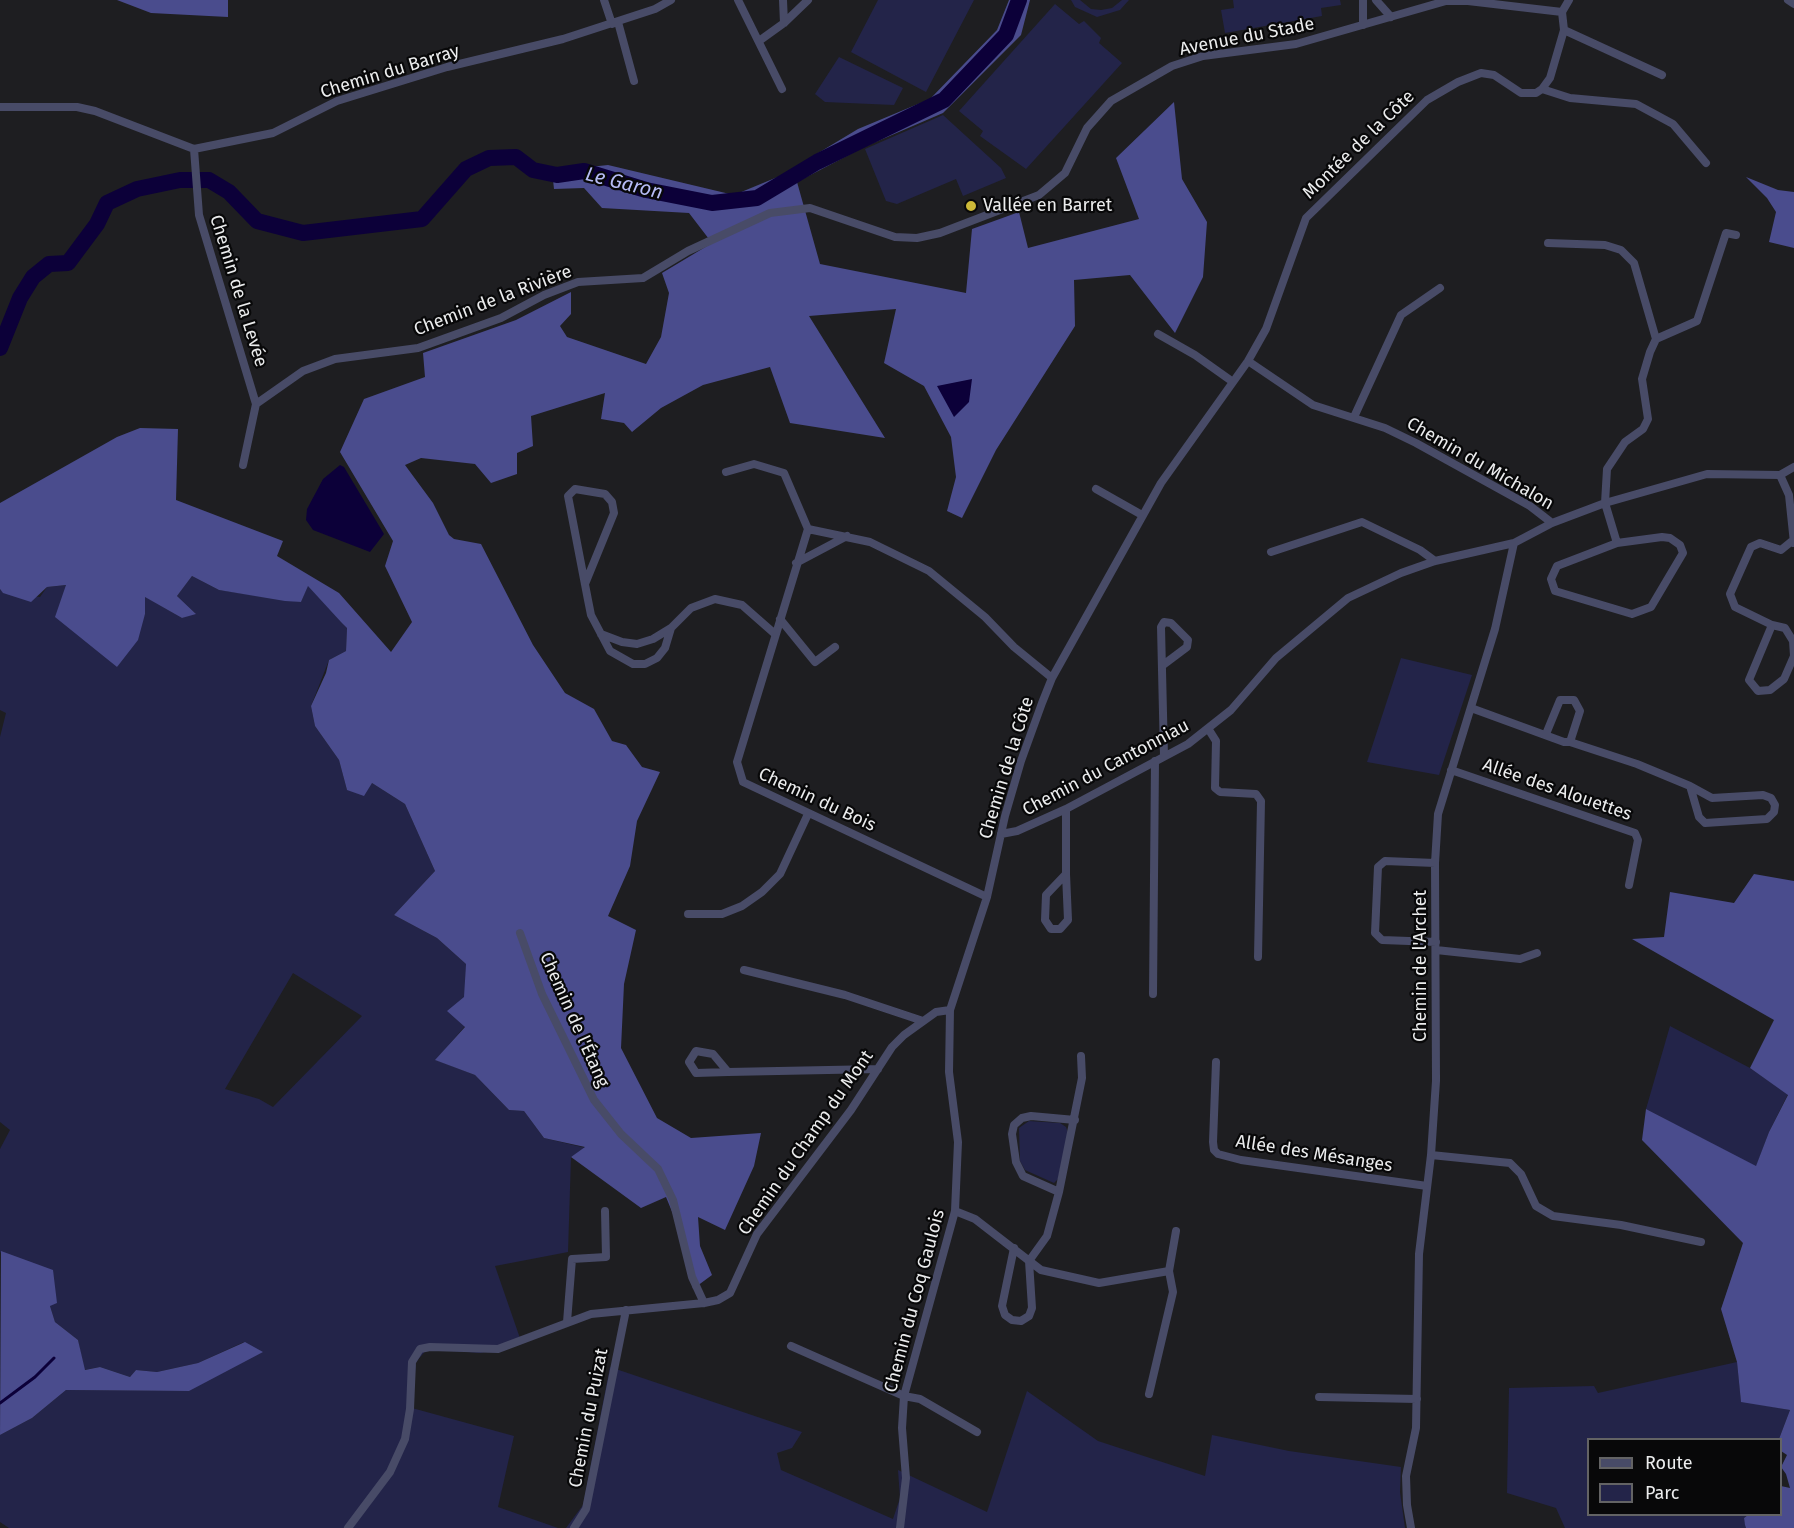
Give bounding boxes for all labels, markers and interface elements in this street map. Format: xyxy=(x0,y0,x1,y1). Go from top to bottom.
street label: Avenue du Stade xyxy=(1178,13,1316,61)
street label: Chemin du Barray xyxy=(318,41,462,103)
street label: Montée de la Côte xyxy=(1299,86,1419,204)
water label: Le Garon xyxy=(583,163,665,205)
place label: Vallée en Barret xyxy=(983,195,1112,217)
marker: Vallée en Barret xyxy=(964,199,978,213)
street label: Chemin de la Levée xyxy=(205,212,271,370)
street label: Chemin de la Rivière xyxy=(411,261,575,341)
street label: Chemin du Michalon xyxy=(1403,413,1557,515)
street label: Chemin de la Côte xyxy=(975,694,1039,842)
street label: Chemin du Cantonniau xyxy=(1019,715,1193,821)
street label: Allée des Alouettes xyxy=(1480,754,1634,826)
street label: Chemin du Bois xyxy=(755,763,879,837)
street label: Chemin de l'Archet xyxy=(1410,890,1432,1042)
street label: Chemin de l'Étang xyxy=(534,949,614,1091)
street label: Chemin du Champ du Mont xyxy=(734,1046,878,1240)
street label: Allée des Mésanges xyxy=(1234,1131,1394,1177)
street label: Chemin du Coq Gaulois xyxy=(880,1207,950,1395)
street label: Chemin du Puizat xyxy=(565,1346,613,1490)
legend xyxy=(1587,1438,1782,1516)
text: Route xyxy=(1645,1452,1693,1474)
text: Parc xyxy=(1645,1482,1679,1504)

